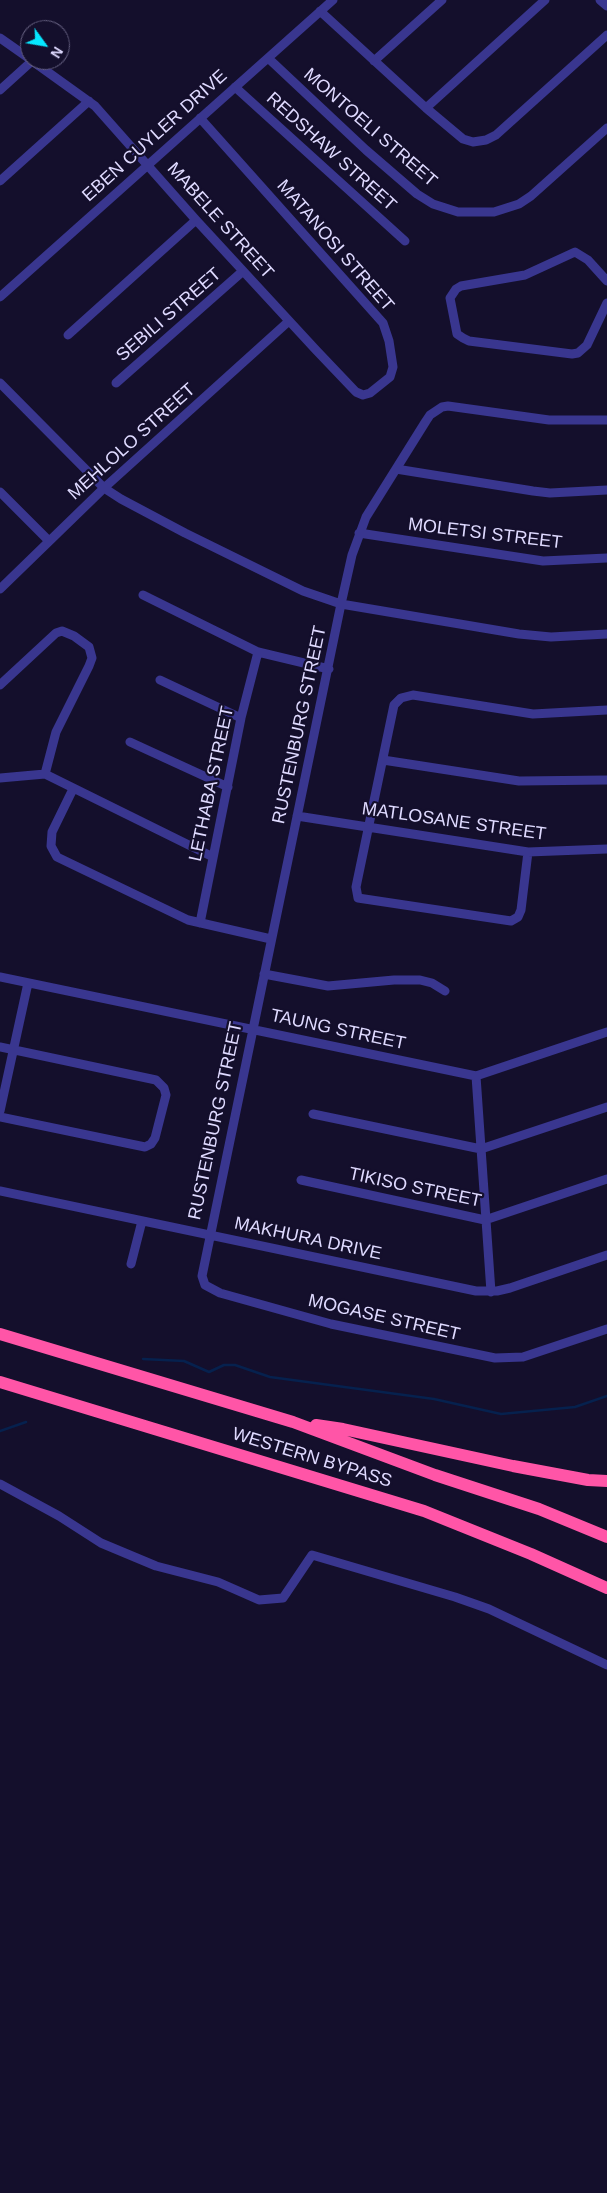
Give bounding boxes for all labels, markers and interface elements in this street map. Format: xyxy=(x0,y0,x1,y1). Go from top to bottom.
north arrow xyxy=(20,20,70,70)
text: N xyxy=(47,44,66,61)
street label: MONTOELI STREET xyxy=(299,64,441,192)
street label: EBEN CUYLER DRIVE xyxy=(78,65,232,207)
street label: REDSHAW STREET xyxy=(262,88,400,216)
street label: MABELE STREET xyxy=(162,158,278,284)
street label: MATANOSI STREET xyxy=(272,176,398,316)
street label: SEBILI STREET xyxy=(112,264,226,366)
street label: MEHLOLO STREET xyxy=(64,379,200,505)
street label: MOLETSI STREET xyxy=(407,514,563,554)
street label: RUSTENBURG STREET xyxy=(268,624,332,826)
street label: LETHABA STREET xyxy=(185,704,239,864)
street label: MATLOSANE STREET xyxy=(361,798,547,846)
street label: TAUNG STREET xyxy=(268,1005,408,1055)
street label: RUSTENBURG STREET xyxy=(184,1020,248,1222)
street label: TIKISO STREET xyxy=(347,1163,483,1213)
street label: MAKHURA DRIVE xyxy=(232,1213,384,1265)
street label: MOGASE STREET xyxy=(306,1290,462,1346)
street label: WESTERN BYPASS xyxy=(230,1423,394,1493)

